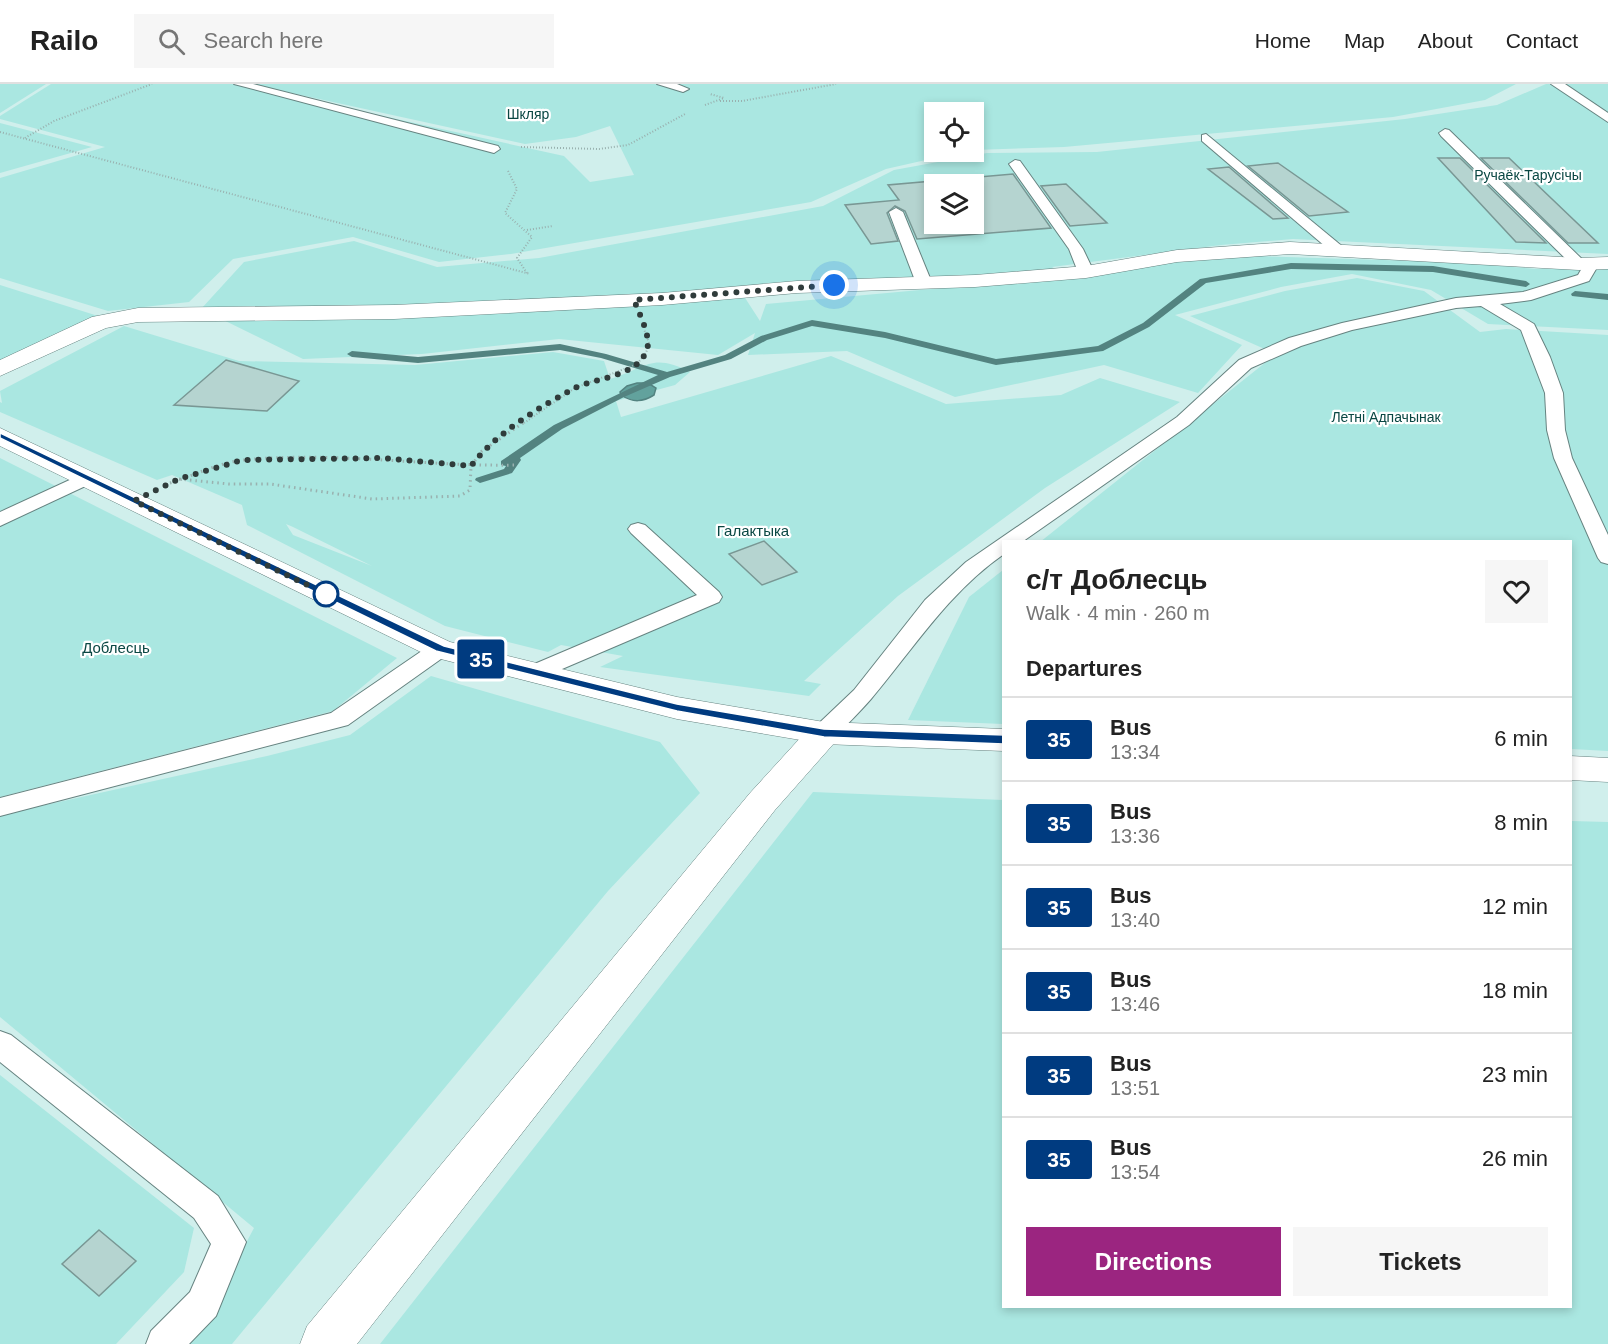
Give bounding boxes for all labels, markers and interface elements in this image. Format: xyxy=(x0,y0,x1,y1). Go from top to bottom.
search box xyxy=(134,14,554,68)
text: Railo xyxy=(30,25,98,56)
icon: search xyxy=(155,25,188,58)
text: Search here xyxy=(203,28,323,53)
text: Home xyxy=(1255,29,1311,52)
text: Map xyxy=(1344,29,1385,52)
text: About xyxy=(1418,29,1473,52)
text: Contact xyxy=(1506,29,1578,52)
map controls xyxy=(924,102,984,234)
button: locate xyxy=(924,102,984,162)
park label: Шкляр xyxy=(507,106,550,122)
park label: Ручаёк-Тарусічы xyxy=(1474,167,1582,183)
button: layers xyxy=(924,174,984,234)
your location xyxy=(819,270,849,300)
park label: Летні Адпачынак xyxy=(1331,409,1441,425)
park label: Галактыка xyxy=(717,522,790,539)
button: heart xyxy=(1485,560,1548,623)
text: с/т Доблесць xyxy=(1026,564,1207,595)
unlabelled marker xyxy=(313,581,339,607)
text: Walk · 4 min · 260 m xyxy=(1026,602,1210,624)
park label: Доблесць xyxy=(82,639,150,656)
line badge: 35 xyxy=(454,640,508,678)
text: 35 xyxy=(469,648,493,671)
text: Departures xyxy=(1026,656,1142,681)
text: Bus xyxy=(1110,715,1152,740)
text: 6 min xyxy=(1494,726,1548,751)
text: 35 xyxy=(1047,728,1071,751)
text: 13:34 xyxy=(1110,741,1160,763)
text: Bus xyxy=(1110,799,1152,824)
text: 8 min xyxy=(1494,810,1548,835)
text: 35 xyxy=(1047,812,1071,835)
text: 13:36 xyxy=(1110,825,1160,847)
text: Bus xyxy=(1110,883,1152,908)
text: 12 min xyxy=(1482,894,1548,919)
text: 35 xyxy=(1047,896,1071,919)
text: 13:40 xyxy=(1110,909,1160,931)
text: Bus xyxy=(1110,967,1152,992)
text: 18 min xyxy=(1482,978,1548,1003)
text: 35 xyxy=(1047,980,1071,1003)
text: 13:46 xyxy=(1110,993,1160,1015)
text: Bus xyxy=(1110,1051,1152,1076)
text: 23 min xyxy=(1482,1062,1548,1087)
text: 35 xyxy=(1047,1064,1071,1087)
text: 13:51 xyxy=(1110,1077,1160,1099)
text: Bus xyxy=(1110,1135,1152,1160)
text: 26 min xyxy=(1482,1146,1548,1171)
text: 35 xyxy=(1047,1148,1071,1171)
text: 13:54 xyxy=(1110,1161,1160,1183)
button: Directions xyxy=(1026,1227,1281,1296)
button: Tickets xyxy=(1293,1227,1548,1296)

